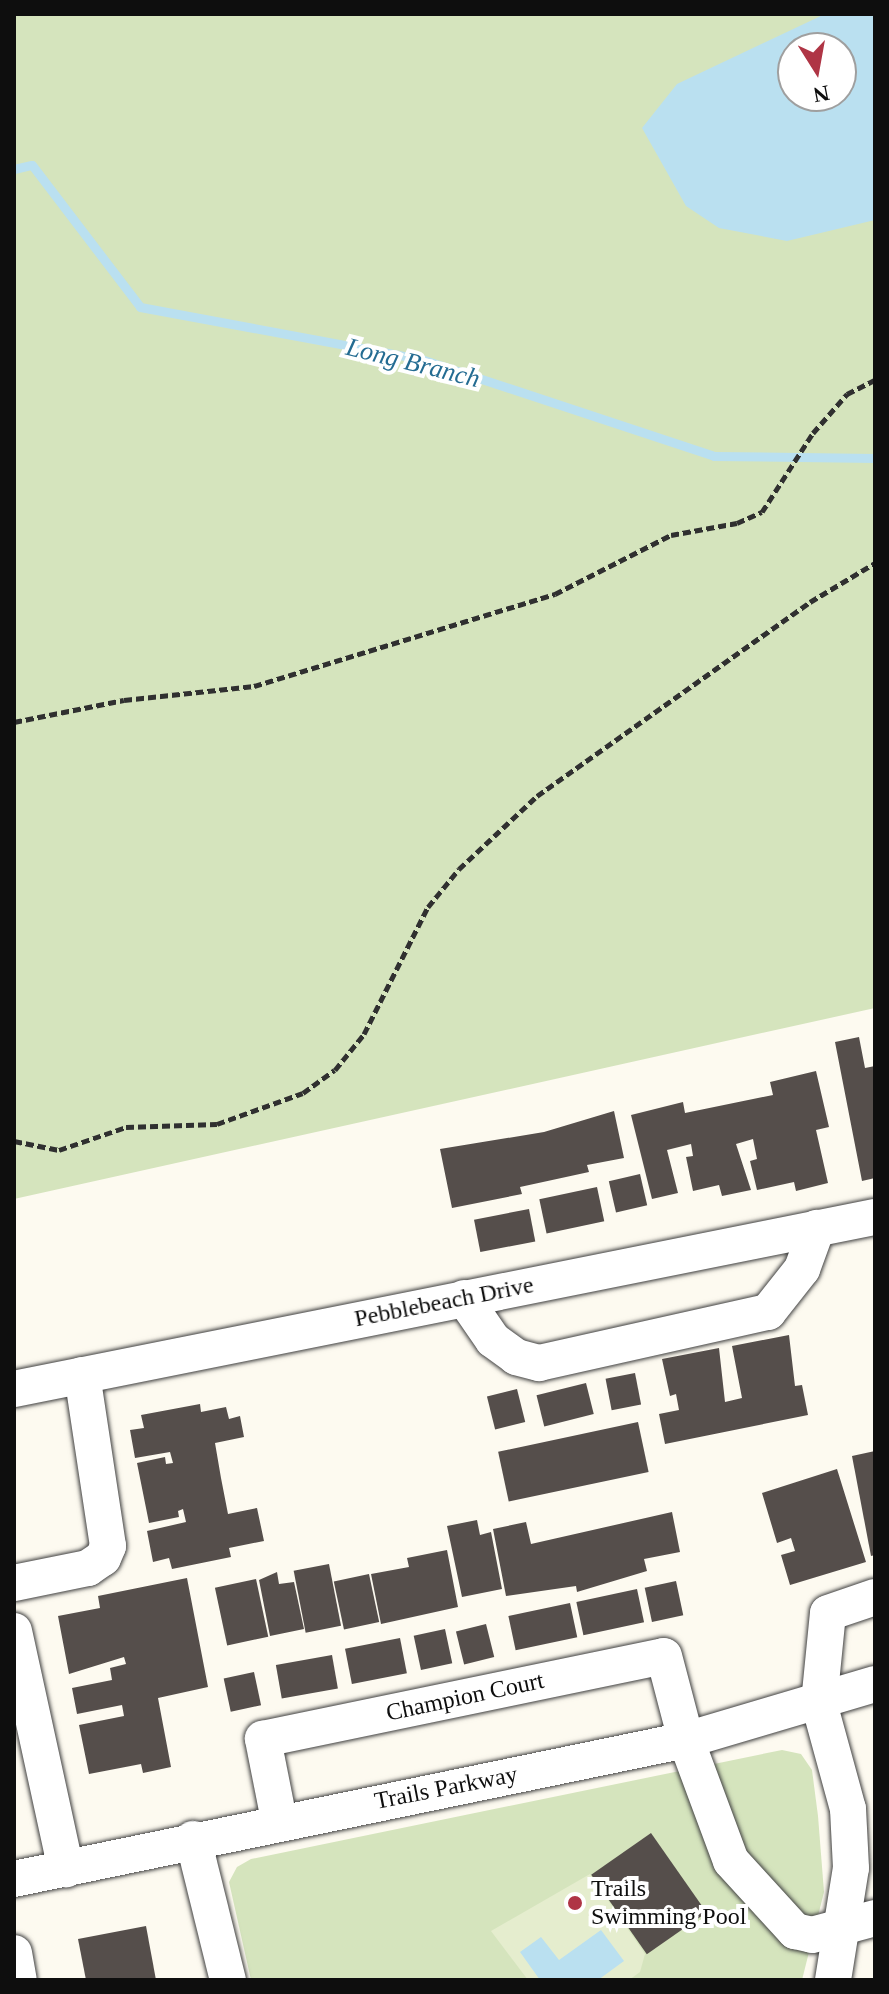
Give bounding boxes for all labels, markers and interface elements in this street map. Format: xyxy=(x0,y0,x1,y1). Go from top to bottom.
north arrow xyxy=(777,32,857,112)
text: N xyxy=(811,80,831,108)
water label: Long Branch xyxy=(343,331,483,395)
street label: Pebblebeach Drive xyxy=(352,1271,536,1333)
street label: Champion Court xyxy=(383,1666,547,1728)
street label: Trails Parkway xyxy=(372,1760,520,1816)
place label: Trails Swimming Pool xyxy=(591,1875,746,1931)
marker: Trails Swimming Pool xyxy=(566,1894,584,1912)

